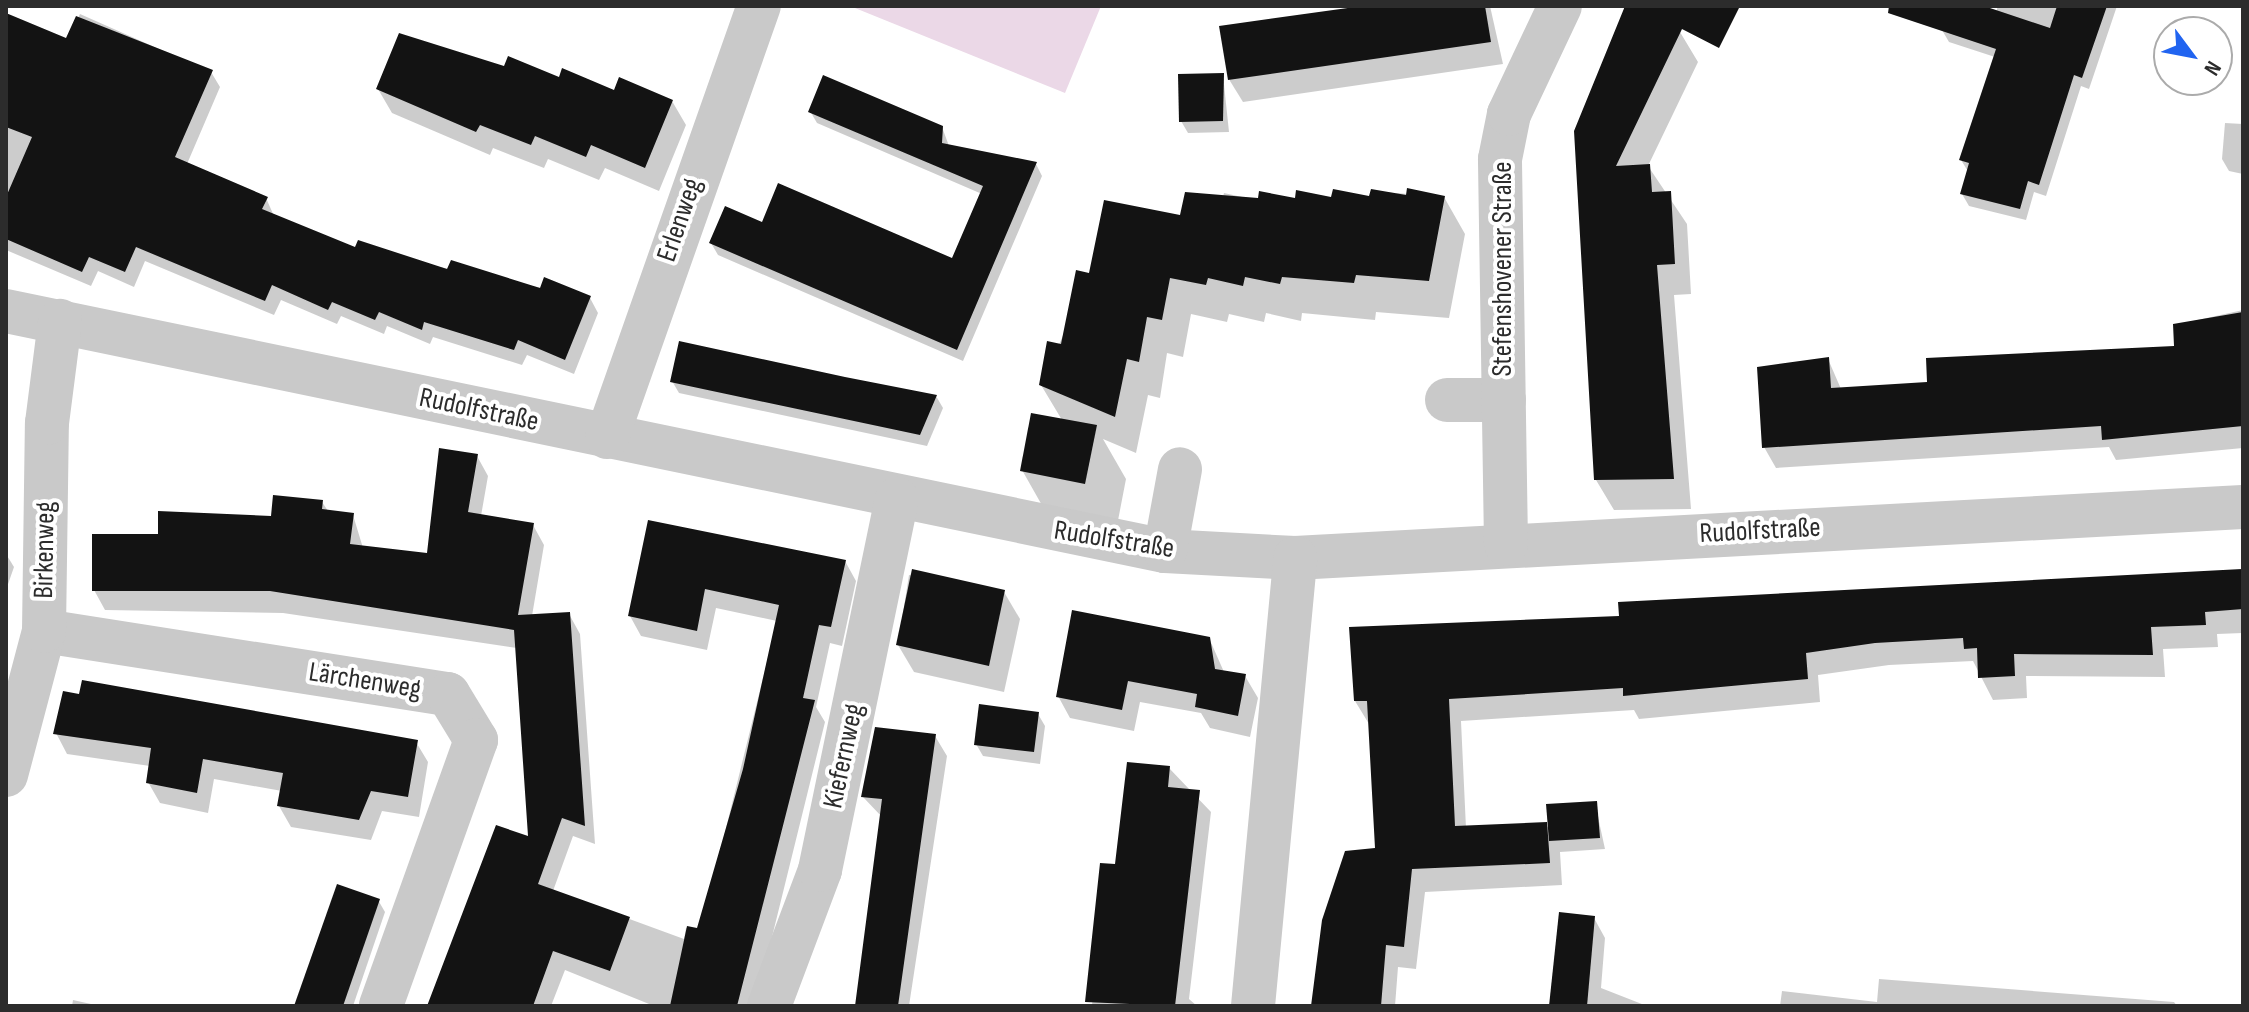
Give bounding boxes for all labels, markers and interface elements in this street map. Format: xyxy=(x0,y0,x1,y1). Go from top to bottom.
north arrow xyxy=(2153,16,2233,96)
text: N xyxy=(2198,56,2227,80)
street label: Stefenshovener Straße xyxy=(1486,161,1520,377)
street label: Erlenweg xyxy=(650,174,710,266)
street label: Rudolfstraße xyxy=(416,381,542,439)
street label: Birkenweg xyxy=(27,501,63,599)
street label: Rudolfstraße xyxy=(1699,511,1821,551)
street label: Rudolfstraße xyxy=(1052,514,1176,566)
street label: Lärchenweg xyxy=(306,656,424,706)
street label: Kiefernweg xyxy=(817,701,871,811)

